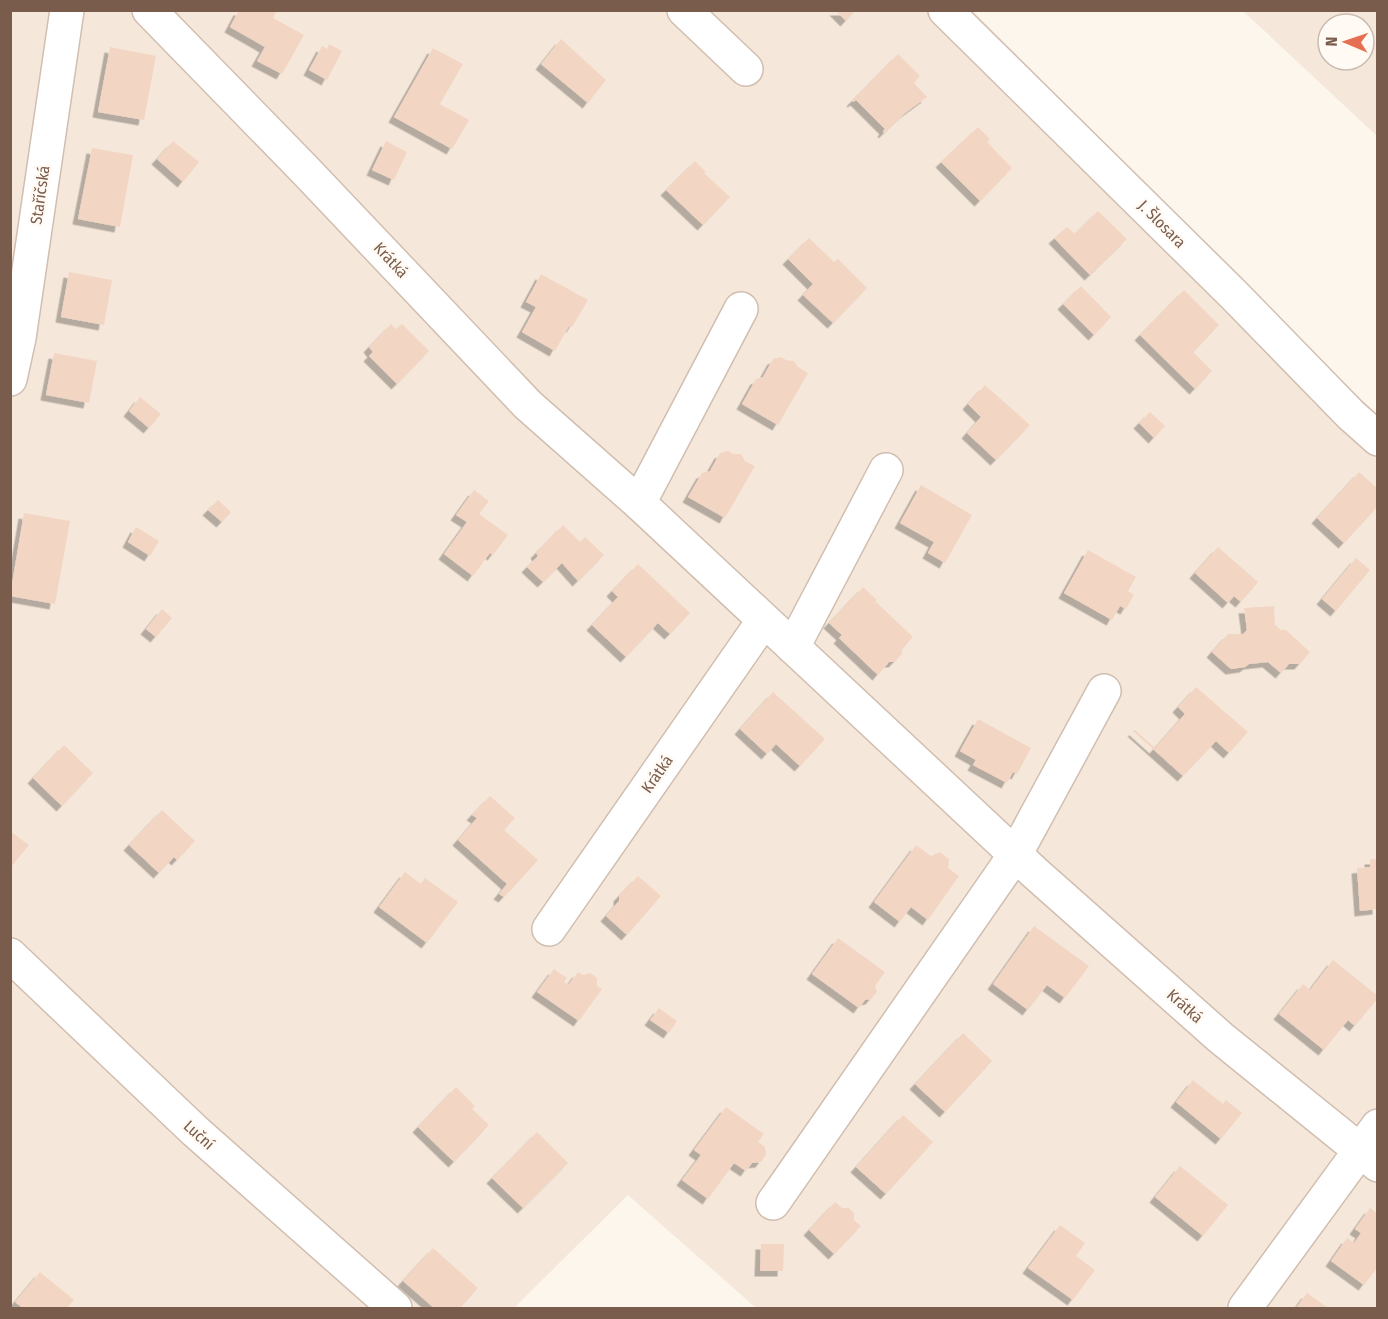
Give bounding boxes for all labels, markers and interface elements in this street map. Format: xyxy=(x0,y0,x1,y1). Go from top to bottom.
north arrow xyxy=(1316,12,1376,72)
text: N xyxy=(1322,36,1341,47)
street label: Staříčská xyxy=(26,164,54,226)
street label: J. Šlosara xyxy=(1134,196,1191,252)
street label: Krátká xyxy=(370,238,412,282)
street label: Krátká xyxy=(637,751,677,797)
street label: Krátká xyxy=(1163,985,1207,1027)
street label: Luční xyxy=(180,1116,218,1154)

